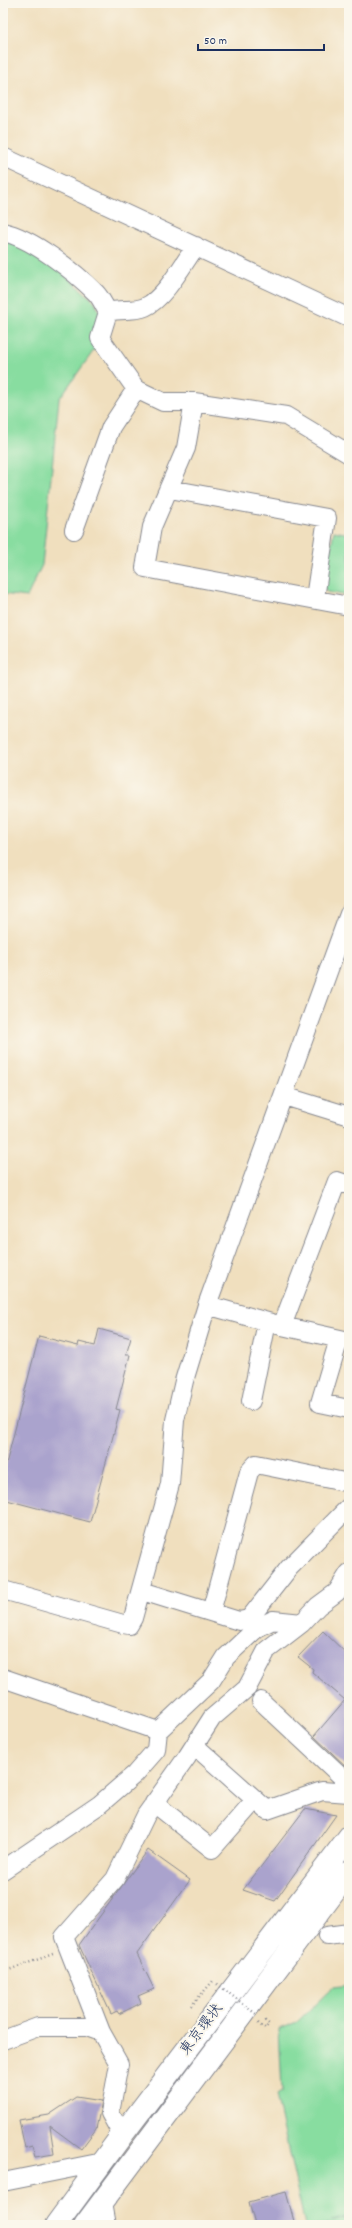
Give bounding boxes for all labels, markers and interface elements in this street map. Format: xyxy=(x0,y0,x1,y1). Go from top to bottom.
scale bar xyxy=(198,26,324,52)
text: 50 m xyxy=(204,33,227,50)
street label: 東京環状 xyxy=(175,1999,229,2061)

